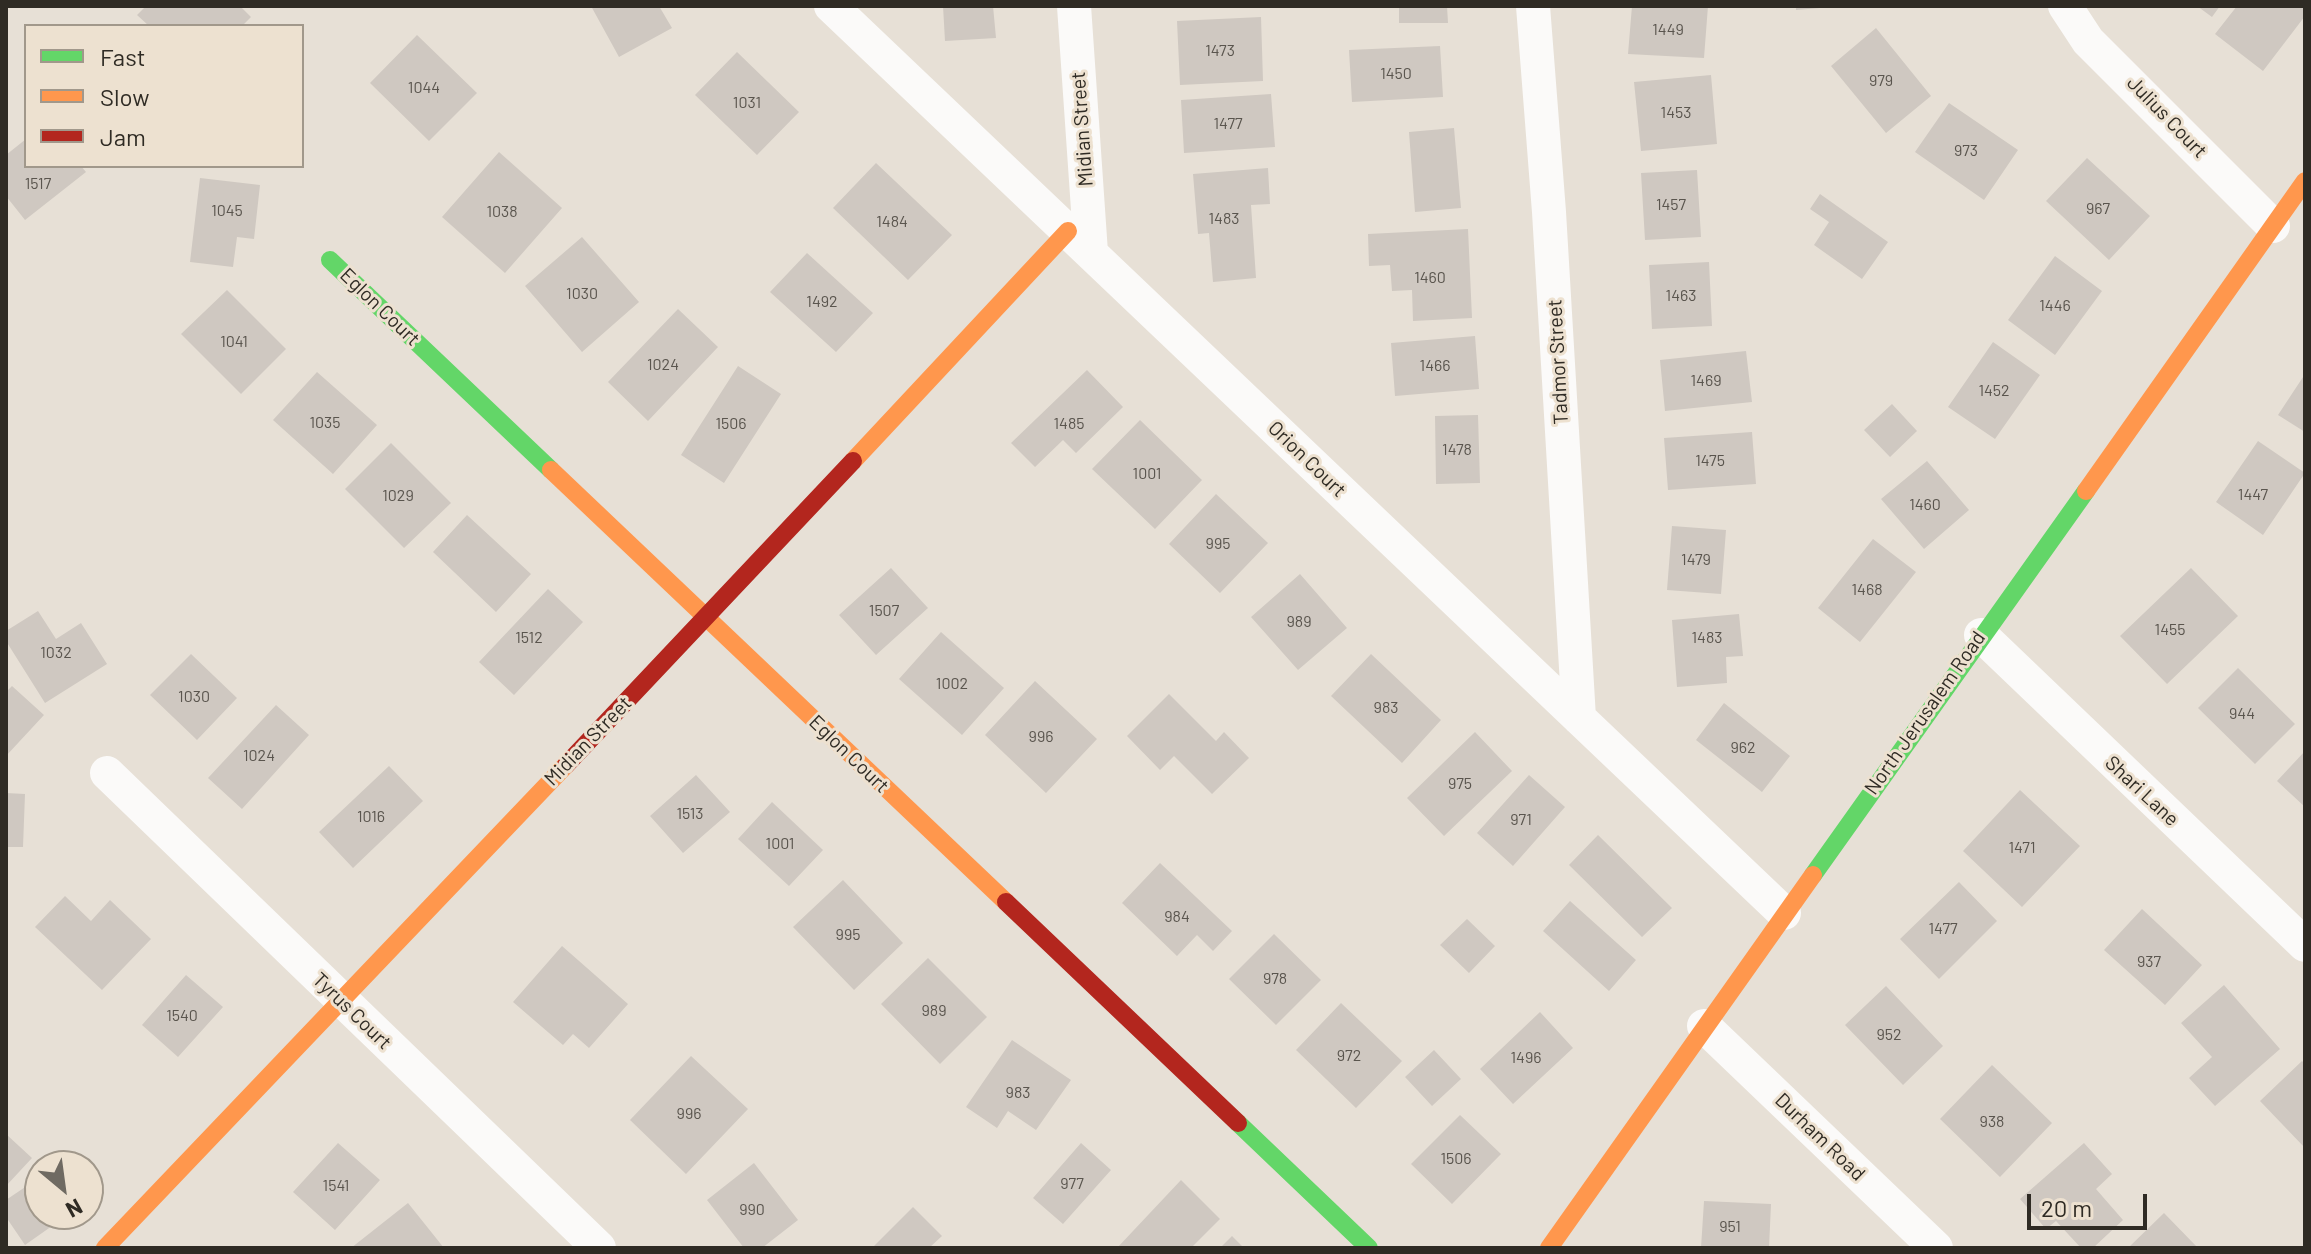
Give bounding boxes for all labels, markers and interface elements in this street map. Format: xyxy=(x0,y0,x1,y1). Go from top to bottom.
house number: 1449 xyxy=(1652,20,1684,40)
legend xyxy=(24,24,304,168)
house number: 1473 xyxy=(1205,41,1235,61)
text: Fast xyxy=(100,42,145,71)
house number: 1450 xyxy=(1380,64,1412,84)
street label: Midian Street xyxy=(1066,71,1098,187)
house number: 979 xyxy=(1869,71,1893,91)
street label: Julius Court xyxy=(2122,71,2212,163)
house number: 1044 xyxy=(408,78,440,98)
text: Slow xyxy=(100,82,149,111)
house number: 1031 xyxy=(733,93,761,113)
house number: 1453 xyxy=(1661,103,1691,123)
house number: 1477 xyxy=(1213,114,1243,134)
text: Jam xyxy=(100,122,146,151)
house number: 973 xyxy=(1954,141,1978,161)
house number: 1517 xyxy=(25,174,51,194)
house number: 1457 xyxy=(1656,195,1686,215)
house number: 967 xyxy=(2086,199,2110,219)
house number: 1045 xyxy=(211,201,243,221)
house number: 1038 xyxy=(486,202,518,222)
house number: 1483 xyxy=(1209,209,1239,229)
house number: 1484 xyxy=(876,212,908,232)
street label: Eglon Court xyxy=(335,263,425,351)
house number: 1460 xyxy=(1414,268,1446,288)
house number: 1030 xyxy=(566,284,598,304)
house number: 1463 xyxy=(1666,286,1696,306)
house number: 1492 xyxy=(806,292,838,312)
house number: 1446 xyxy=(2039,296,2071,316)
street label: Tadmor Street xyxy=(1543,299,1573,425)
house number: 1041 xyxy=(220,332,248,352)
house number: 1024 xyxy=(647,355,679,375)
house number: 1466 xyxy=(1420,356,1450,376)
house number: 1469 xyxy=(1691,371,1721,391)
house number: 1452 xyxy=(1978,381,2010,401)
house number: 1035 xyxy=(309,413,341,433)
house number: 1506 xyxy=(715,414,747,434)
house number: 1485 xyxy=(1054,414,1084,434)
street label: Orion Court xyxy=(1263,416,1351,502)
house number: 1478 xyxy=(1442,440,1472,460)
house number: 1475 xyxy=(1695,451,1725,471)
house number: 1001 xyxy=(1133,464,1161,484)
house number: 1447 xyxy=(2238,485,2268,505)
house number: 1029 xyxy=(382,486,414,506)
house number: 1460 xyxy=(1909,495,1941,515)
house number: 995 xyxy=(1206,534,1230,554)
house number: 1479 xyxy=(1681,550,1711,570)
house number: 1468 xyxy=(1852,580,1882,600)
house number: 1507 xyxy=(869,601,899,621)
house number: 989 xyxy=(1286,612,1312,632)
house number: 1455 xyxy=(2155,620,2185,640)
street label: North Jerusalem Road xyxy=(1860,627,1990,799)
house number: 1512 xyxy=(515,628,543,648)
house number: 1483 xyxy=(1692,628,1722,648)
house number: 1032 xyxy=(40,643,72,663)
house number: 1002 xyxy=(936,674,968,694)
house number: 1030 xyxy=(178,687,210,707)
street label: Midian Street xyxy=(539,691,637,791)
house number: 983 xyxy=(1374,698,1398,718)
house number: 944 xyxy=(2229,704,2255,724)
street label: Eglon Court xyxy=(804,710,894,798)
house number: 996 xyxy=(1029,727,1053,747)
house number: 962 xyxy=(1730,738,1756,758)
house number: 1024 xyxy=(243,746,275,766)
street label: Shari Lane xyxy=(2100,751,2184,831)
house number: 975 xyxy=(1448,774,1472,794)
house number: 1513 xyxy=(676,804,704,824)
house number: 1016 xyxy=(357,807,385,827)
house number: 971 xyxy=(1510,810,1532,830)
house number: 1001 xyxy=(766,834,794,854)
house number: 1471 xyxy=(2008,838,2036,858)
house number: 984 xyxy=(1164,907,1190,927)
house number: 1477 xyxy=(1928,919,1958,939)
house number: 995 xyxy=(836,925,860,945)
house number: 937 xyxy=(2137,952,2161,972)
street label: Tyrus Court xyxy=(308,968,396,1054)
house number: 978 xyxy=(1263,969,1287,989)
house number: 989 xyxy=(921,1001,947,1021)
house number: 1540 xyxy=(166,1006,198,1026)
house number: 952 xyxy=(1876,1025,1902,1045)
house number: 972 xyxy=(1337,1046,1361,1066)
house number: 1496 xyxy=(1511,1048,1541,1068)
house number: 983 xyxy=(1006,1083,1030,1103)
street label: Durham Road xyxy=(1770,1088,1870,1186)
house number: 996 xyxy=(677,1104,701,1124)
house number: 938 xyxy=(1980,1112,2004,1132)
house number: 1506 xyxy=(1440,1149,1472,1169)
north arrow xyxy=(24,1150,104,1230)
house number: 977 xyxy=(1060,1174,1084,1194)
house number: 1541 xyxy=(323,1176,349,1196)
scale bar xyxy=(2031,1178,2151,1228)
text: 20 m xyxy=(2041,1193,2092,1222)
text: N xyxy=(62,1194,87,1224)
house number: 990 xyxy=(739,1200,765,1220)
house number: 951 xyxy=(1719,1217,1741,1237)

